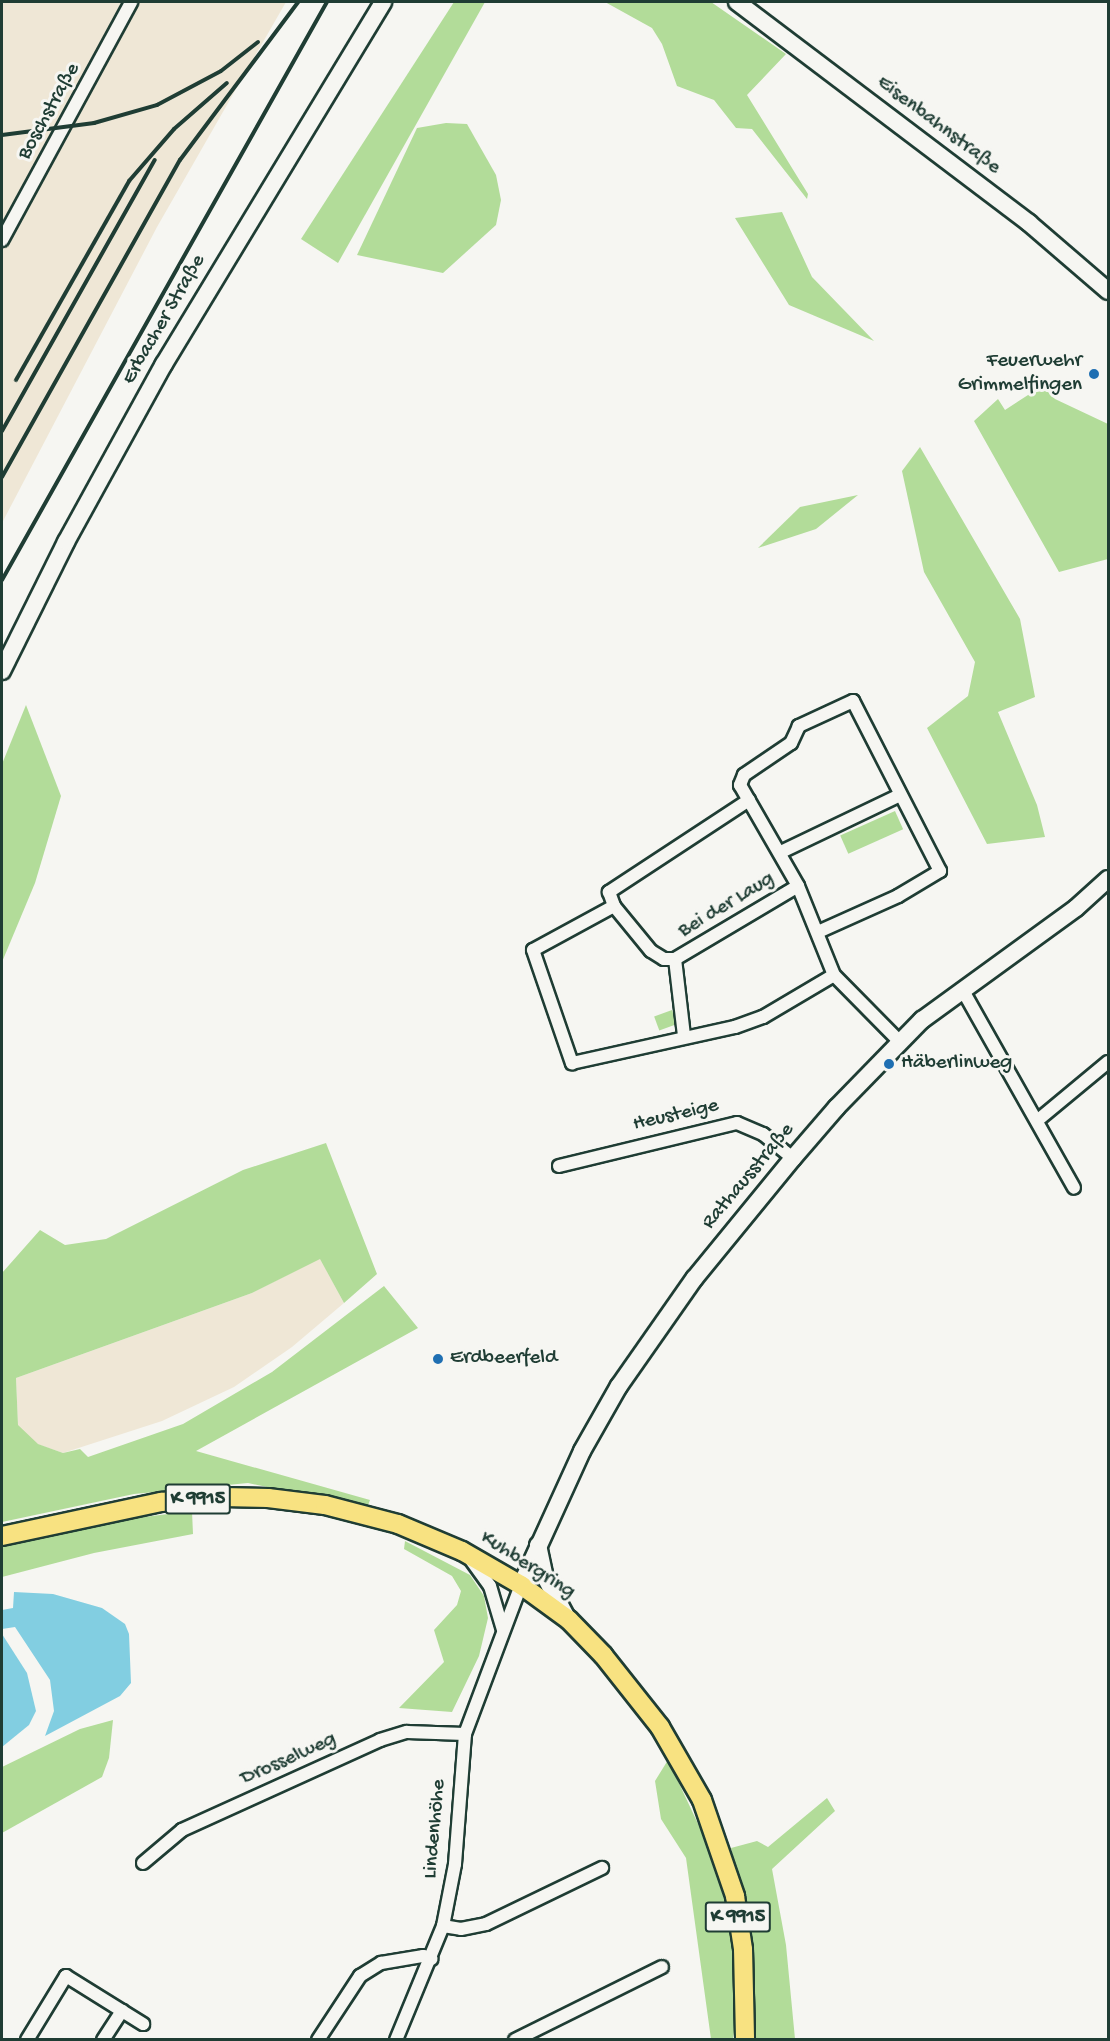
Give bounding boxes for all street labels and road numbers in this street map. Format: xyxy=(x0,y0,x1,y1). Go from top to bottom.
street label: Boschstraße xyxy=(13,59,87,165)
street label: Eisenbahnstraße xyxy=(871,71,1005,181)
street label: Erbacher Straße xyxy=(118,251,212,389)
street label: Bei der Laug xyxy=(674,867,780,945)
street label: Heusteige xyxy=(631,1094,721,1138)
street label: Rathausstraße xyxy=(697,1119,801,1235)
road number: K 9915 xyxy=(164,1482,232,1516)
street label: Kuhbergring xyxy=(475,1526,579,1606)
street label: Drosselweg xyxy=(237,1728,341,1792)
street label: Lindenhöhe xyxy=(419,1778,453,1880)
road number: K 9915 xyxy=(704,1900,772,1934)

